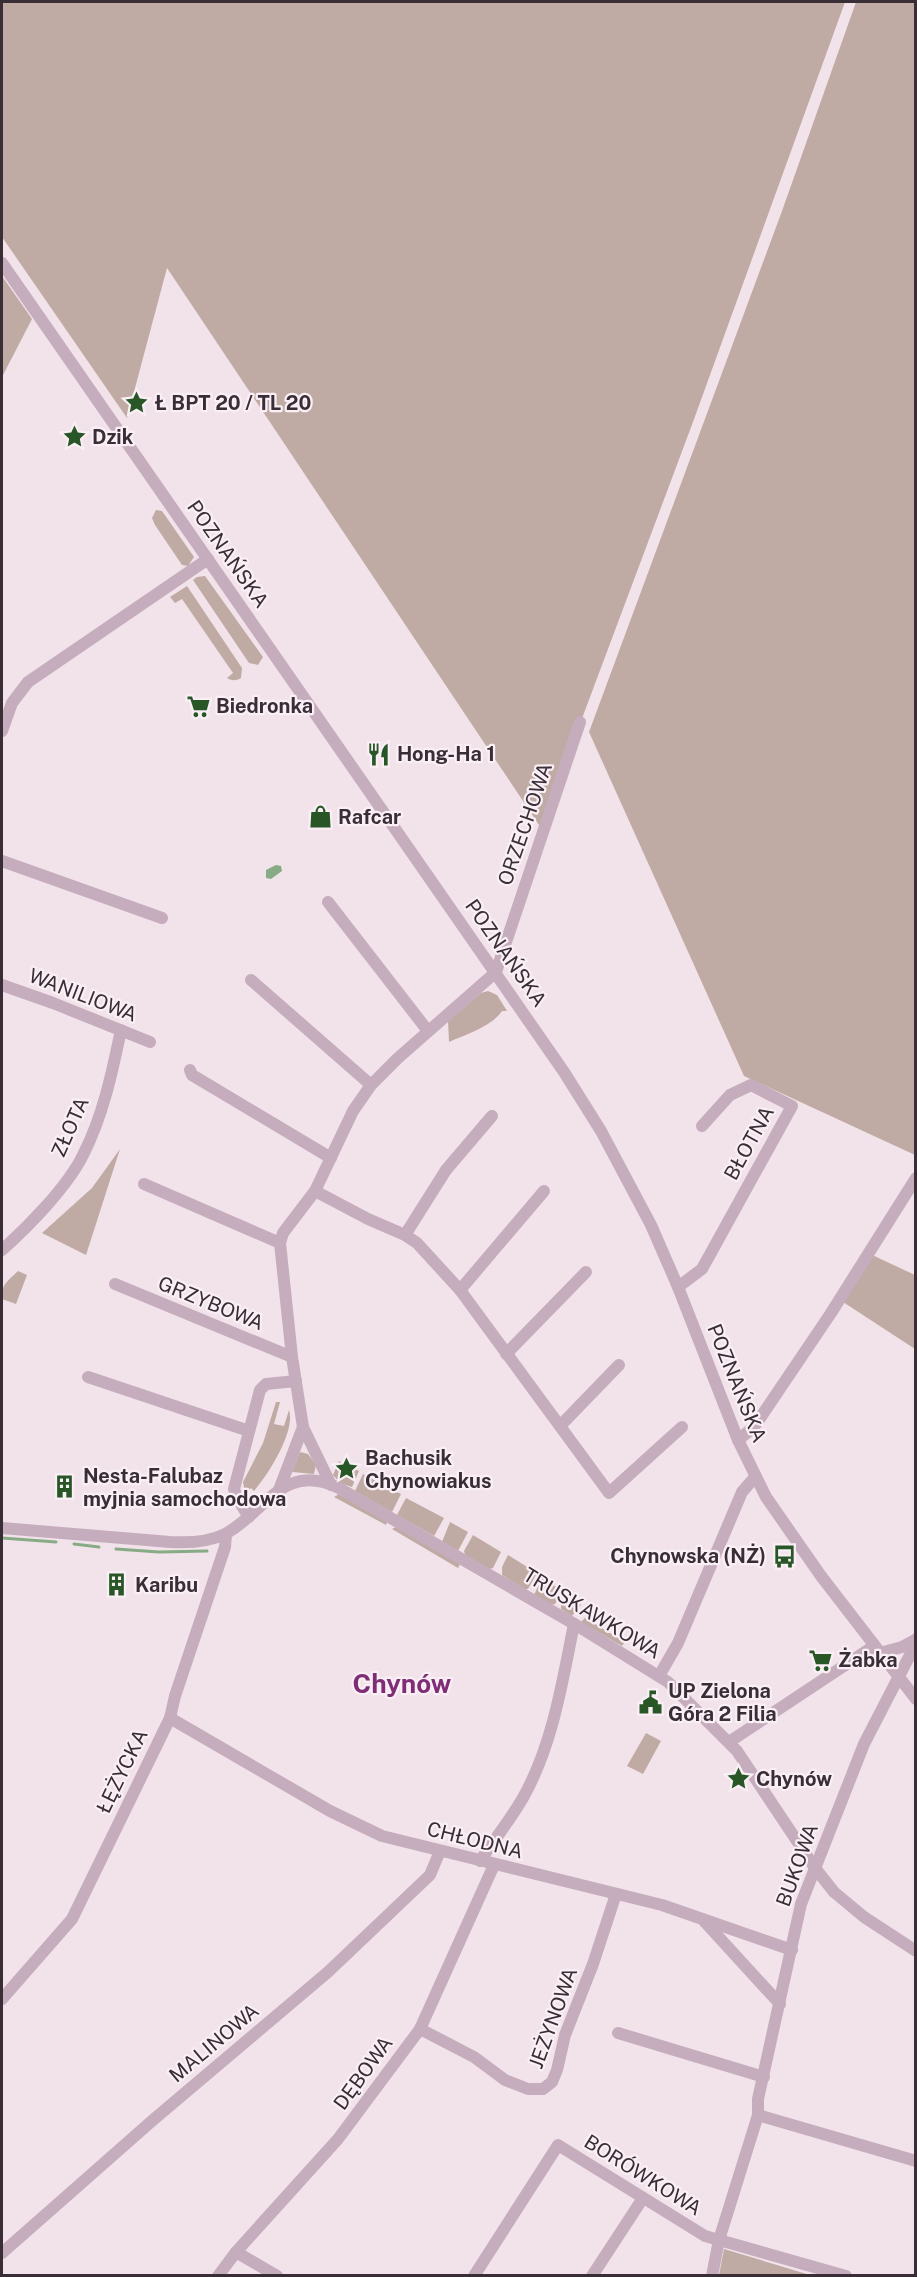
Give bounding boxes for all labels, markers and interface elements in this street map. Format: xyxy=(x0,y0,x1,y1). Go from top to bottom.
place icon: Ł BPT 20 / TL 20 xyxy=(124,390,150,416)
place label: Ł BPT 20 / TL 20 xyxy=(155,391,311,415)
place icon: Dzik xyxy=(61,424,87,450)
place label: Dzik xyxy=(92,425,134,449)
street label: POZNAŃSKA xyxy=(182,495,275,612)
supermarket icon: Biedronka xyxy=(185,693,211,719)
place label: Biedronka xyxy=(216,694,313,718)
restaurant icon: Hong-Ha 1 xyxy=(366,741,392,767)
place label: Hong-Ha 1 xyxy=(397,742,495,766)
street label: ORZECHOWA xyxy=(493,760,557,888)
shop icon: Rafcar xyxy=(307,804,333,830)
place label: Rafcar xyxy=(338,805,401,829)
street label: POZNAŃSKA xyxy=(460,894,553,1011)
street label: WANILIOWA xyxy=(25,963,141,1027)
street label: ZŁOTA xyxy=(46,1093,94,1161)
street label: BŁOTNA xyxy=(719,1102,779,1184)
street label: GRZYBOWA xyxy=(155,1271,267,1335)
street label: POZNAŃSKA xyxy=(702,1320,773,1446)
place label: Bachusik Chynowiakus xyxy=(365,1446,492,1493)
place icon: Bachusik Chynowiakus xyxy=(334,1456,360,1482)
place label: Nesta-Falubaz myjnia samochodowa xyxy=(83,1464,286,1511)
building icon: Nesta-Falubaz myjnia samochodowa xyxy=(52,1474,78,1500)
place label: Chynowska (NŻ) xyxy=(610,1543,766,1568)
bus stop icon: Chynowska (NŻ) xyxy=(771,1543,797,1569)
street label: TRUSKAWKOWA xyxy=(519,1562,665,1664)
building icon: Karibu xyxy=(104,1572,130,1598)
place label: Karibu xyxy=(135,1573,198,1597)
supermarket icon: Żabka xyxy=(807,1647,833,1673)
place label: Żabka xyxy=(838,1647,898,1672)
district label: Chynów xyxy=(353,1668,452,1699)
place label: UP Zielona Góra 2 Filia xyxy=(668,1679,777,1726)
public building icon: UP Zielona Góra 2 Filia xyxy=(637,1690,663,1716)
street label: ŁĘŻYCKA xyxy=(91,1725,153,1817)
place icon: Chynów xyxy=(725,1766,751,1792)
place label: Chynów xyxy=(756,1767,832,1791)
street label: CHŁODNA xyxy=(424,1816,526,1864)
street label: BUKOWA xyxy=(771,1820,823,1910)
street label: JEŻYNOWA xyxy=(524,1964,582,2072)
street label: MALINOWA xyxy=(164,1999,264,2087)
street label: DĘBOWA xyxy=(328,2032,398,2114)
street label: BORÓWKOWA xyxy=(580,2129,707,2221)

